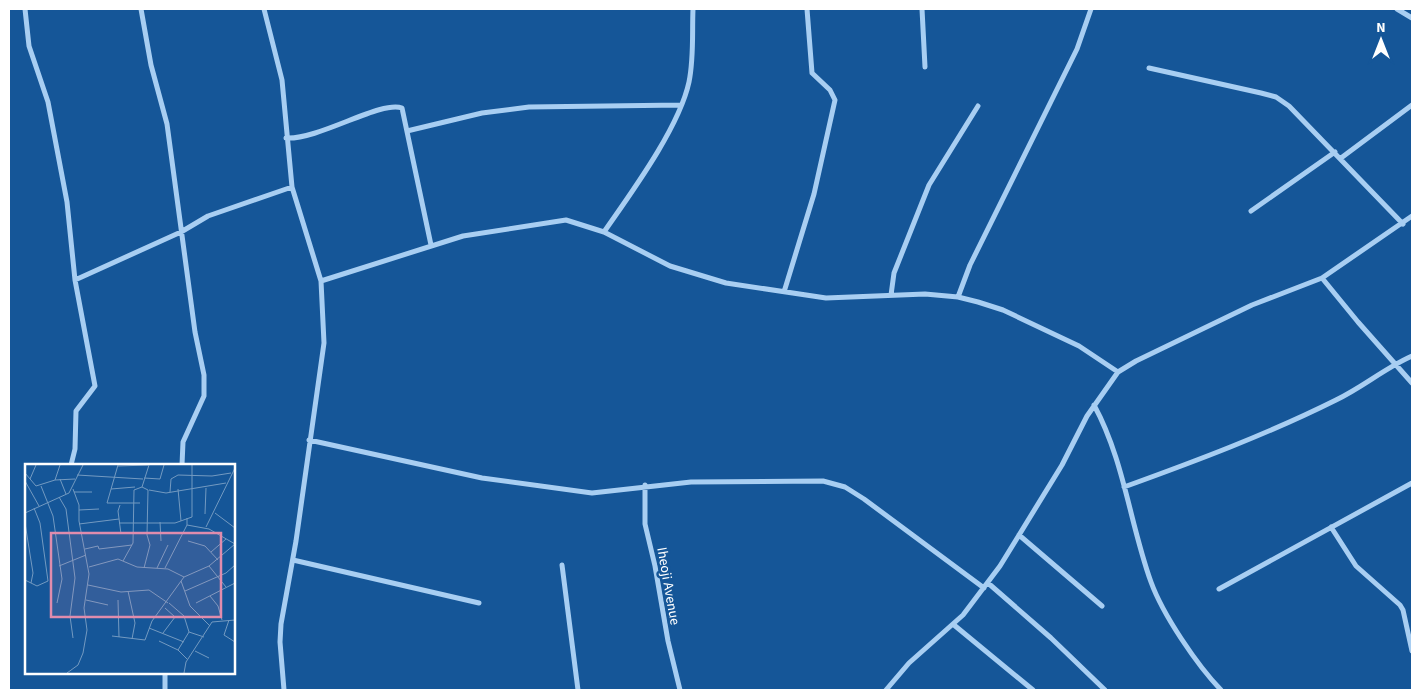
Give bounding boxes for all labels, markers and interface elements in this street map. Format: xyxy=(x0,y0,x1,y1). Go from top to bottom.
north arrow xyxy=(1356,15,1406,65)
text: N xyxy=(1376,18,1386,38)
inset map xyxy=(25,464,235,674)
street label: Iheoji Avenue xyxy=(651,546,685,627)

